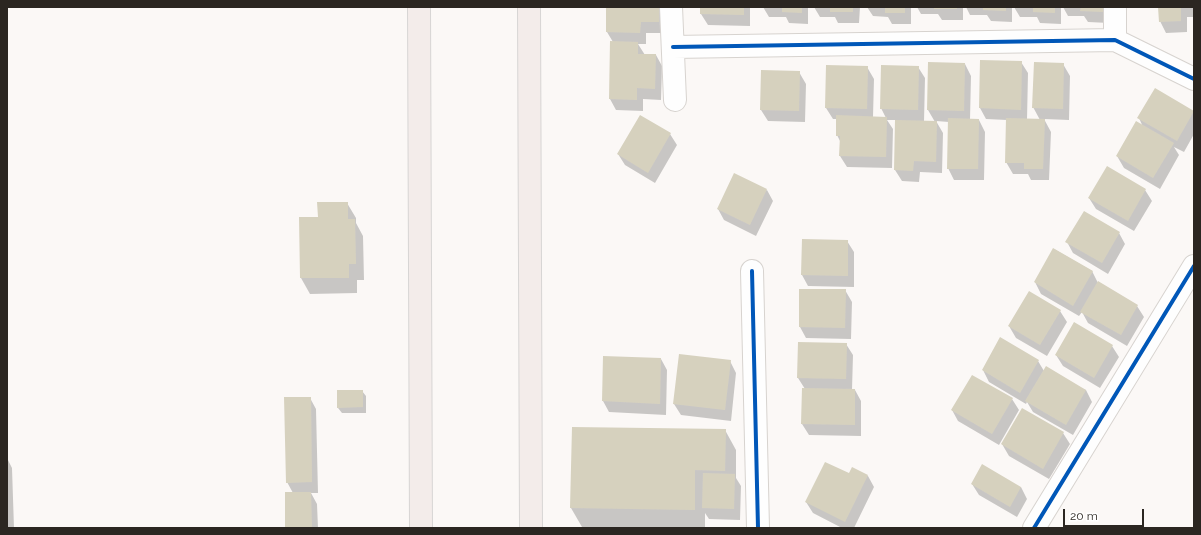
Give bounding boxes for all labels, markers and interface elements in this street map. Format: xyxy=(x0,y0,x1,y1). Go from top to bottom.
scale bar xyxy=(1065,501,1146,527)
text: 20 m xyxy=(1070,509,1098,523)

